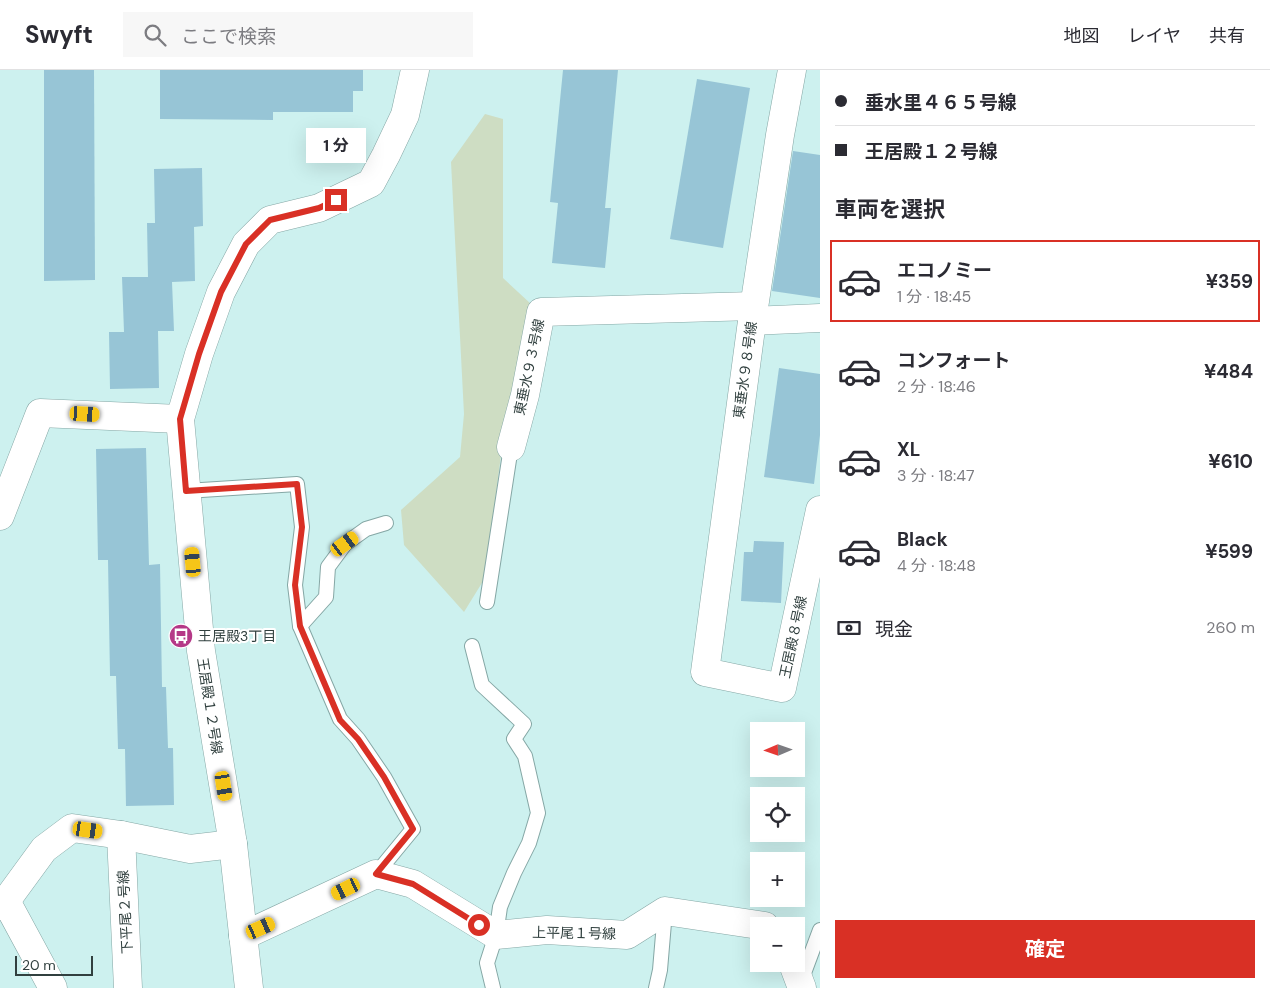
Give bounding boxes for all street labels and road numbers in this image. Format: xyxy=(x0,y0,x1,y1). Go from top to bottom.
street label: 東垂水９３号線 xyxy=(510,317,548,417)
street label: 東垂水９８号線 xyxy=(729,320,761,420)
street label: 王居殿８号線 xyxy=(775,594,811,680)
street label: 王居殿１２号線 xyxy=(193,656,227,756)
street label: 下平尾２号線 xyxy=(114,870,136,954)
street label: 上平尾１号線 xyxy=(532,923,616,943)

